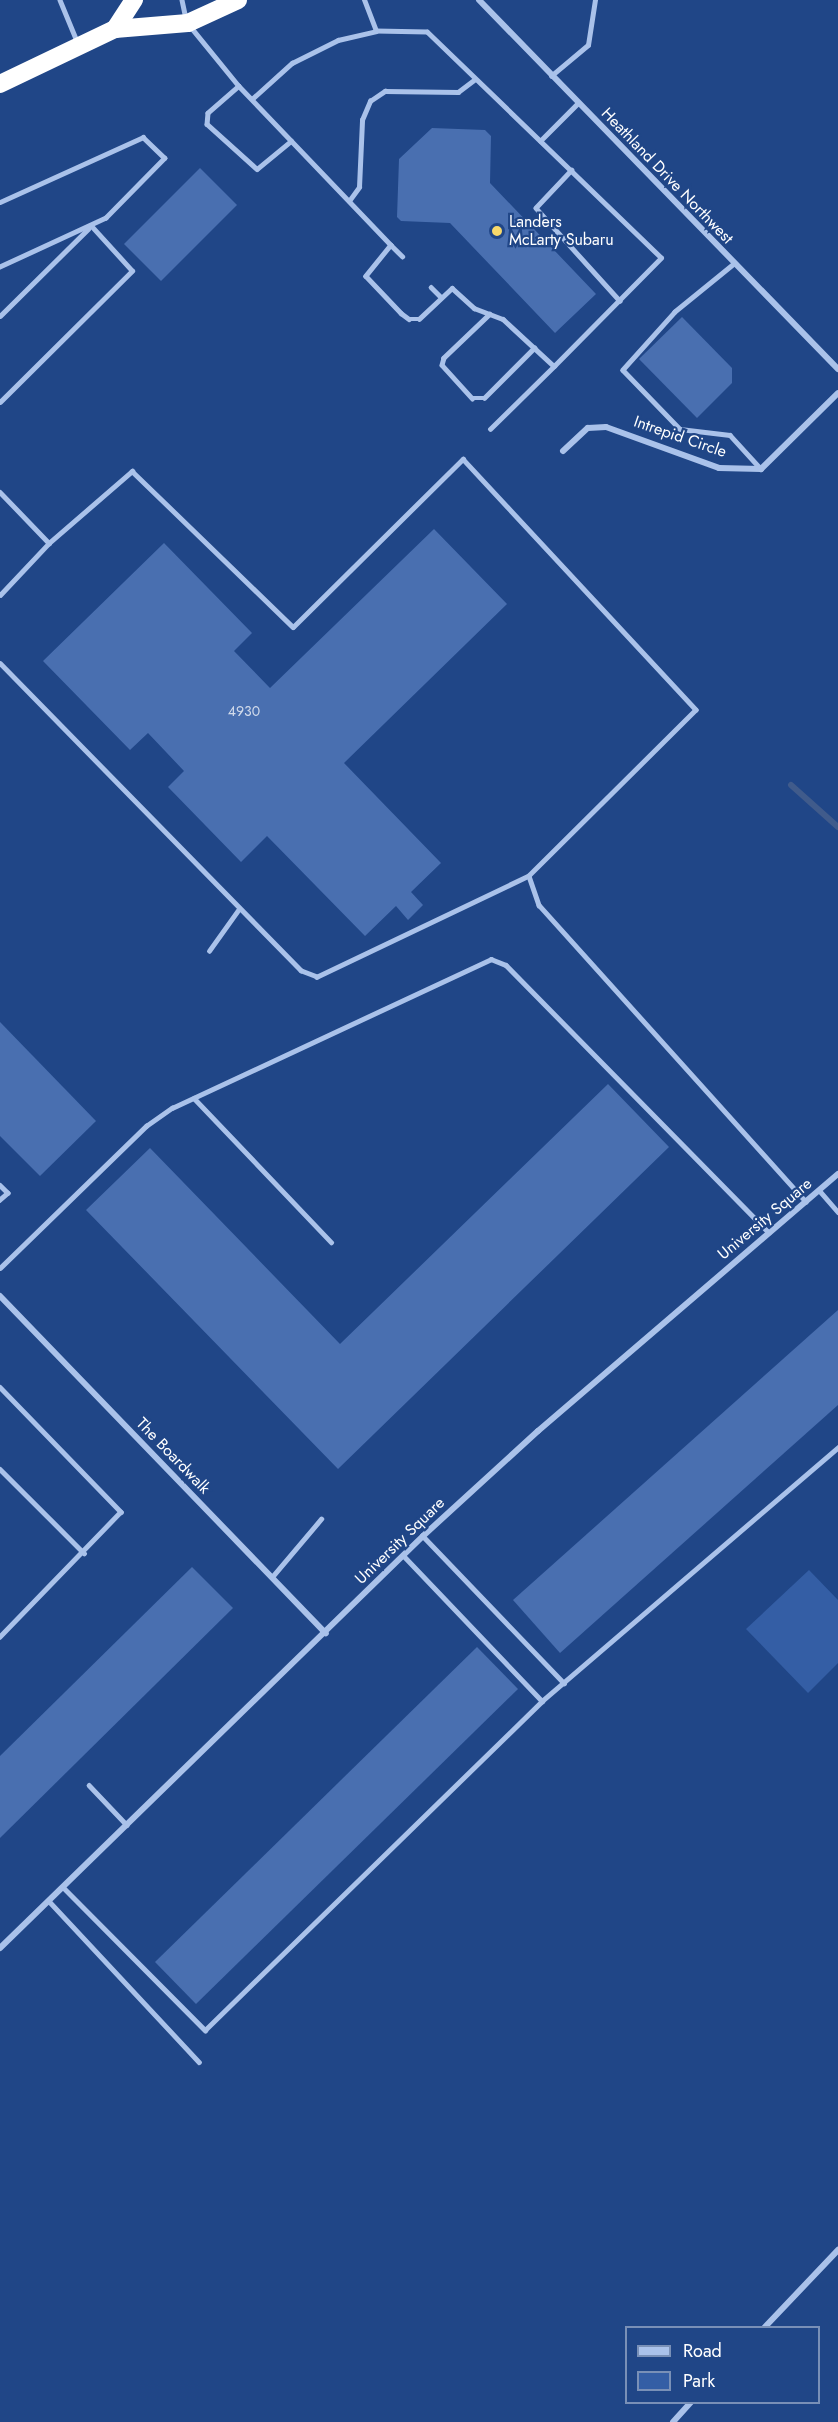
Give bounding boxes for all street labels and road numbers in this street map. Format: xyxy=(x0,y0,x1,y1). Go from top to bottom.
street label: Heathland Drive Northwest xyxy=(597,104,737,248)
street label: Intrepid Circle xyxy=(631,412,729,462)
street label: University Square xyxy=(714,1174,816,1264)
street label: The Boardwalk xyxy=(132,1414,214,1498)
street label: University Square xyxy=(351,1494,449,1588)

